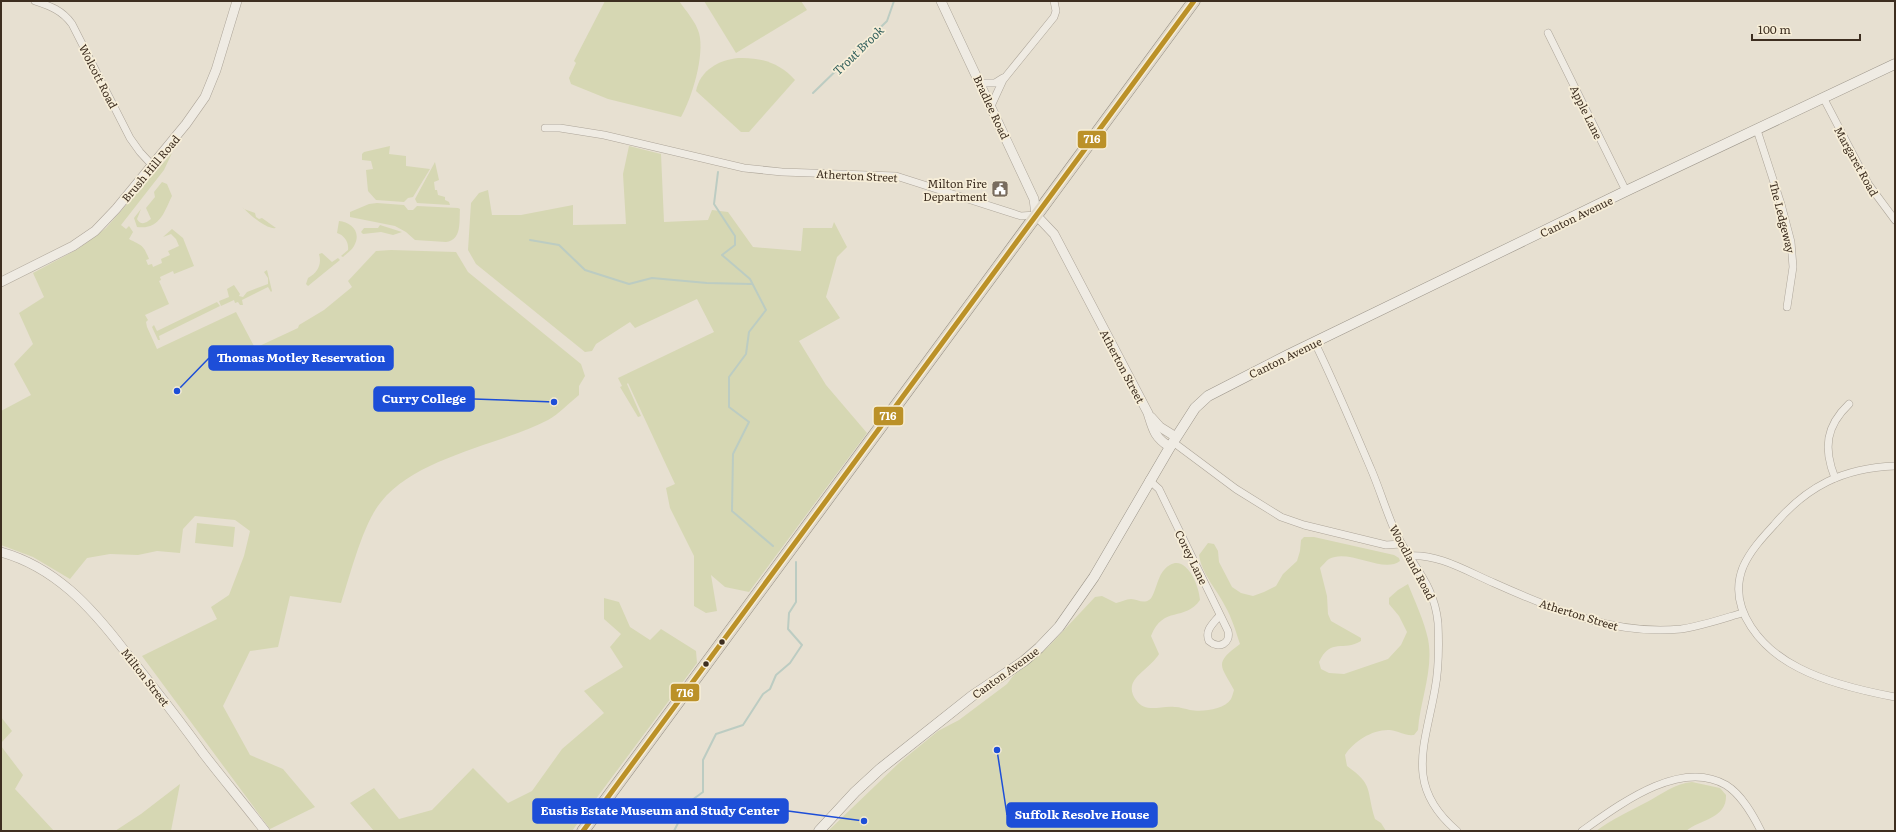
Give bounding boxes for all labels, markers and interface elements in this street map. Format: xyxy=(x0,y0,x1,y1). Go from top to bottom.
scale bar xyxy=(1752,16,1860,42)
text: 100 m xyxy=(1758,20,1791,38)
water label: Trout Brook xyxy=(829,21,888,79)
street label: Wolcott Road xyxy=(76,41,122,111)
street label: Bradlee Road xyxy=(970,72,1014,142)
street label: Apple Lane xyxy=(1567,82,1607,142)
street label: Margaret Road xyxy=(1831,123,1883,199)
line badge: 716 xyxy=(1077,130,1107,149)
text: 716 xyxy=(1083,130,1101,146)
street label: Brush Hill Road xyxy=(117,131,183,205)
street label: Atherton Street xyxy=(816,165,899,185)
place label: Milton Fire Department xyxy=(923,175,988,204)
public building icon: Milton Fire Department xyxy=(990,179,1010,199)
street label: The Ledgeway xyxy=(1766,179,1800,255)
street label: Canton Avenue xyxy=(1537,191,1615,241)
street label: Atherton Street xyxy=(1097,326,1150,406)
street label: Canton Avenue xyxy=(1246,332,1324,382)
callout: Thomas Motley Reservation xyxy=(209,346,393,370)
text: Thomas Motley Reservation xyxy=(217,348,386,366)
callout: Curry College xyxy=(374,387,474,411)
text: Curry College xyxy=(382,389,466,407)
line badge: 716 xyxy=(873,406,904,426)
text: 716 xyxy=(879,407,897,423)
street label: Woodland Road xyxy=(1386,522,1440,603)
street label: Corey Lane xyxy=(1172,527,1212,587)
street label: Atherton Street xyxy=(1538,594,1621,634)
unlabelled marker xyxy=(717,637,727,647)
street label: Canton Avenue xyxy=(968,642,1042,702)
street label: Milton Street xyxy=(118,645,174,710)
unlabelled marker xyxy=(701,659,711,669)
line badge: 716 xyxy=(670,683,700,702)
text: 716 xyxy=(676,684,694,700)
callout: Eustis Estate Museum and Study Center xyxy=(533,799,788,823)
text: Eustis Estate Museum and Study Center xyxy=(540,801,780,819)
callout: Suffolk Resolve House xyxy=(1007,803,1157,827)
text: Suffolk Resolve House xyxy=(1015,805,1149,823)

